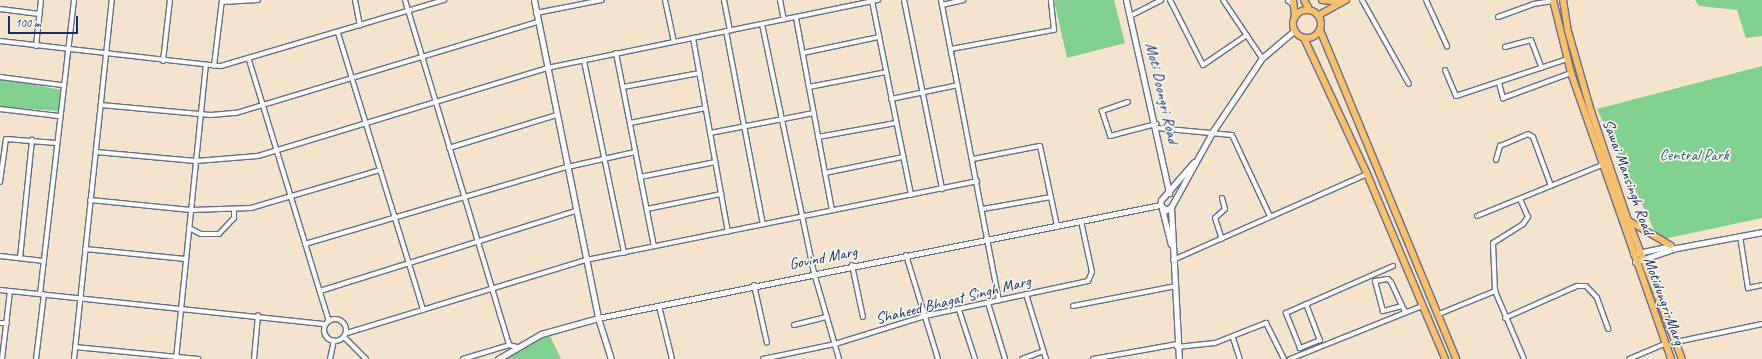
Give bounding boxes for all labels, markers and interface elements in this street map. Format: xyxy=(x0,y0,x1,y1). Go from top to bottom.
scale bar xyxy=(10,8,80,34)
text: 100 m xyxy=(15,15,41,31)
street label: Moti Doongri Road xyxy=(1141,41,1183,145)
street label: Sawai Mansingh Road xyxy=(1598,117,1658,237)
park label: Central Park xyxy=(1659,145,1729,165)
street label: Govind Marg xyxy=(787,242,859,274)
street label: Motidungri Marg xyxy=(1639,254,1689,348)
street label: Shaheed Bhagat Singh Marg xyxy=(873,271,1033,329)

